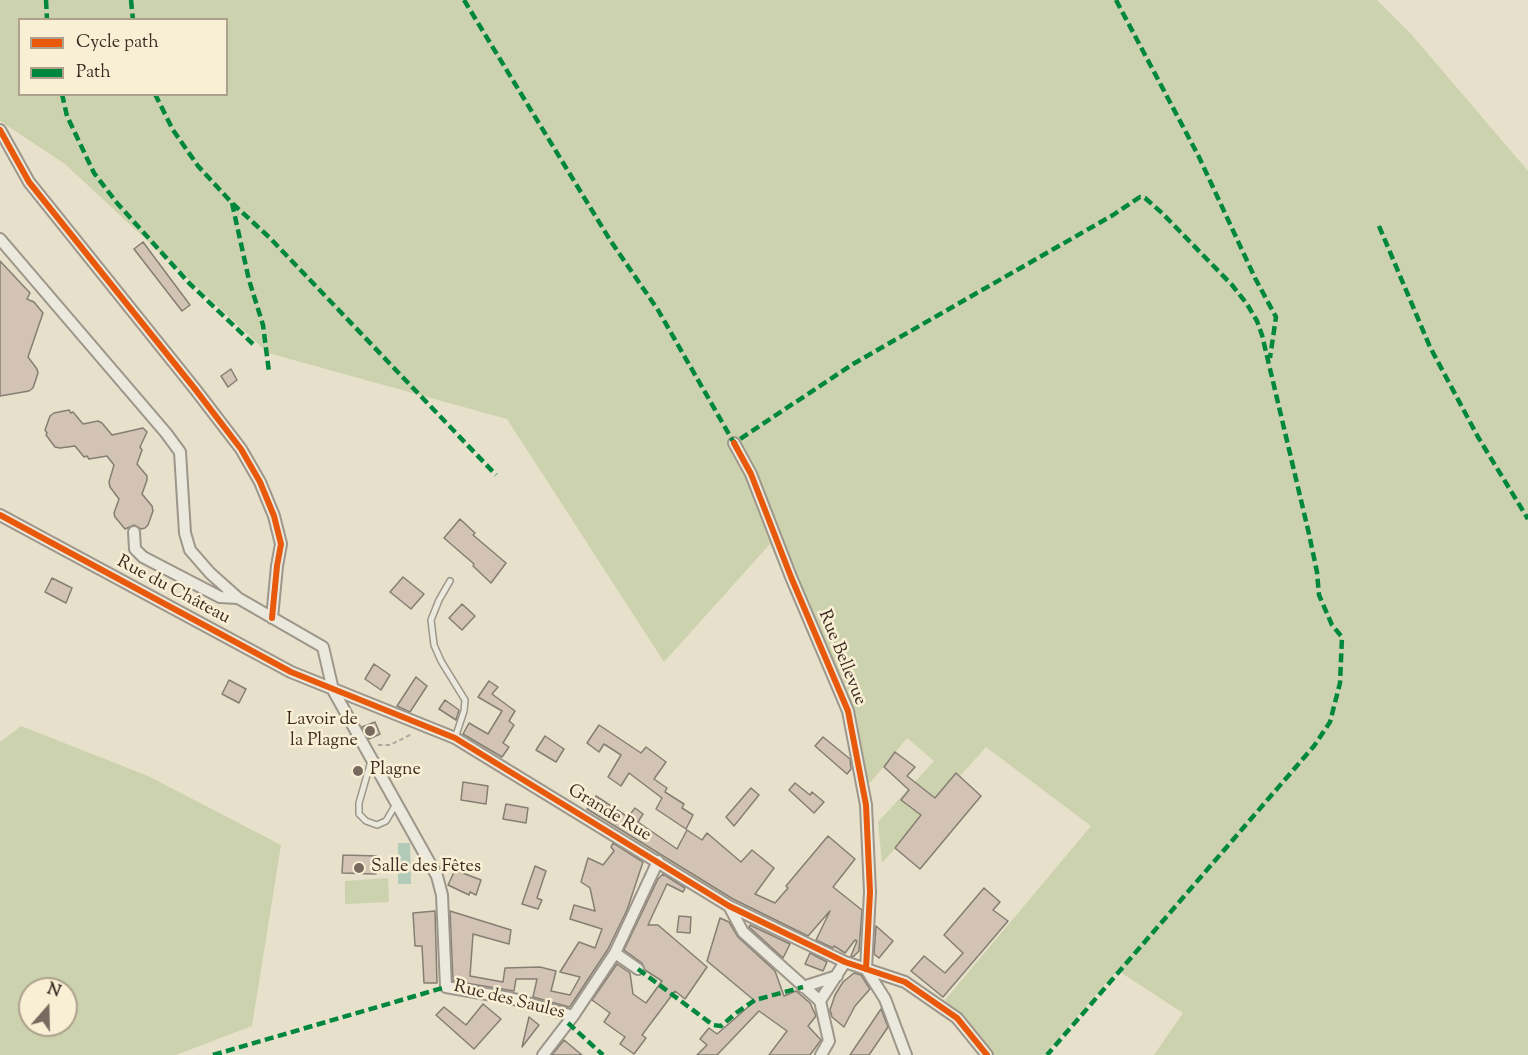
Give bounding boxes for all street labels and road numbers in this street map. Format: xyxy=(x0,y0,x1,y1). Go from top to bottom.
street label: Rue du Château xyxy=(113,552,233,630)
street label: Rue Bellevue xyxy=(812,607,870,709)
street label: Grande Rue xyxy=(563,781,655,847)
street label: Rue des Saules xyxy=(451,977,567,1025)

